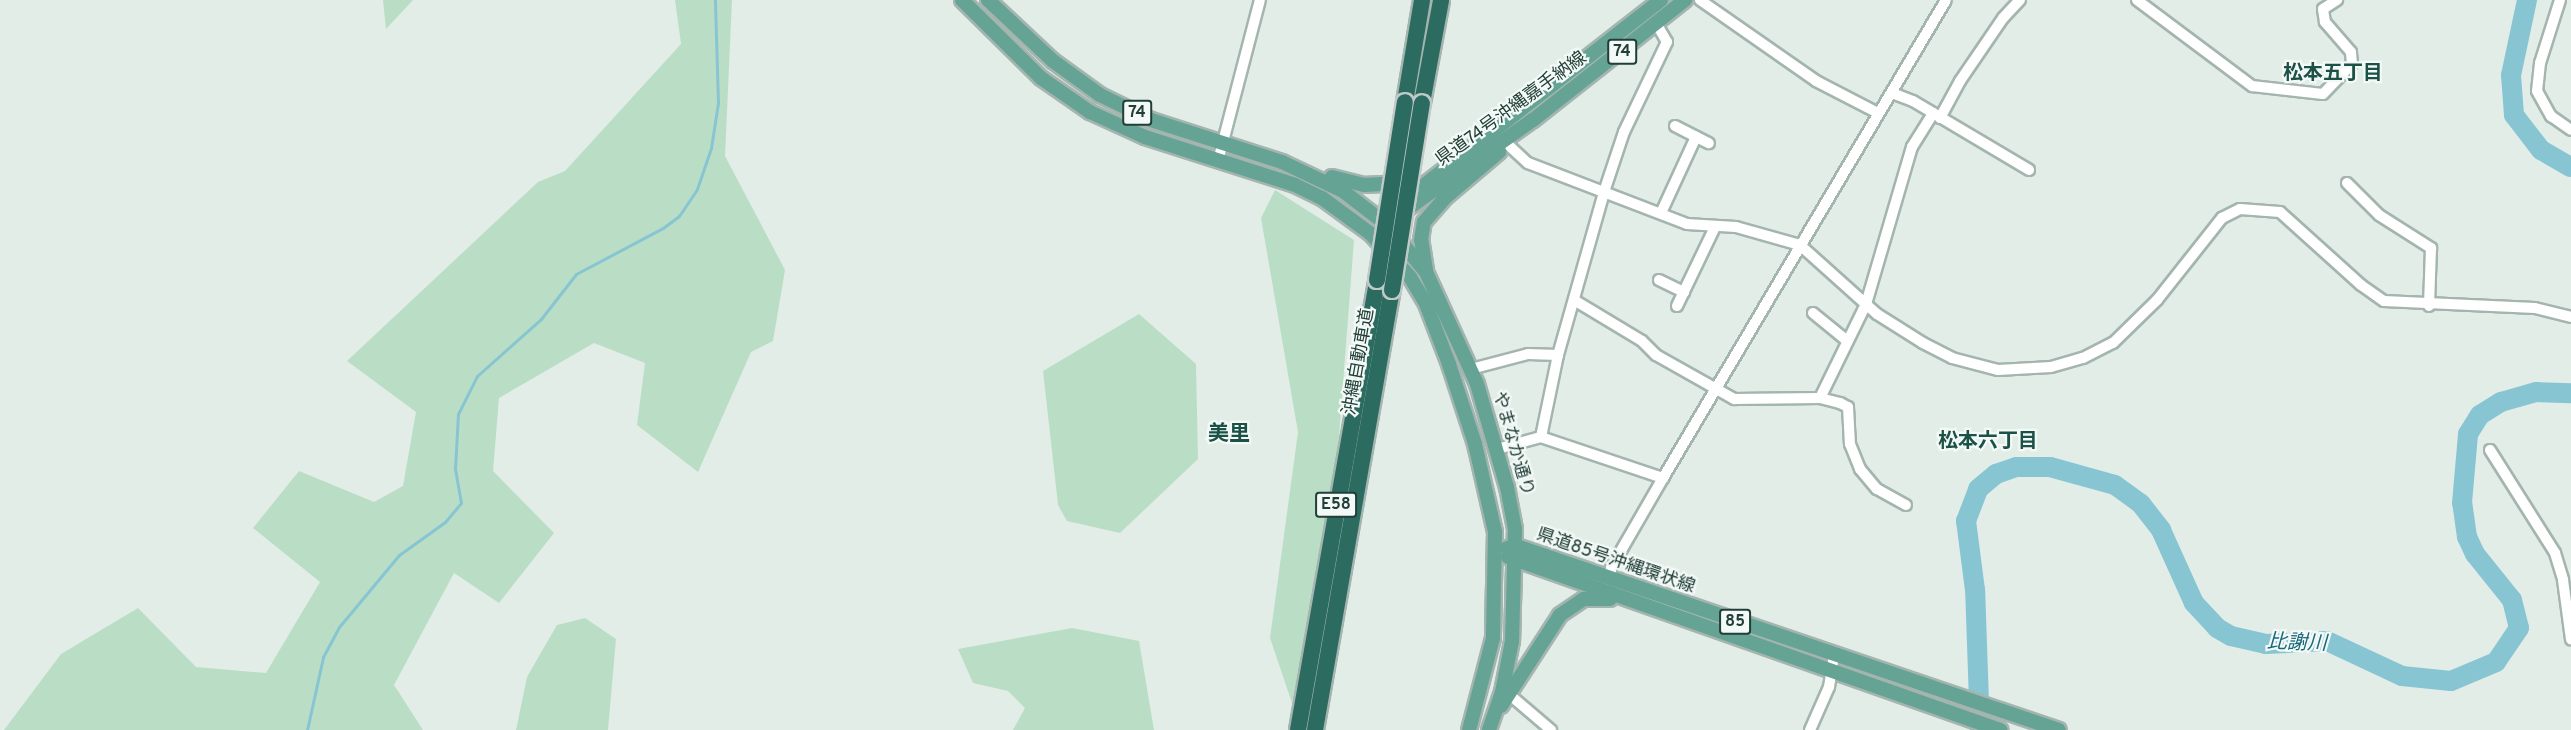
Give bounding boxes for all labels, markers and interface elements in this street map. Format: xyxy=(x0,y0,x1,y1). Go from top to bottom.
road number: 74 xyxy=(1607,39,1637,65)
street label: 県道74号沖縄嘉手納線 xyxy=(1433,48,1591,172)
district label: 松本五丁目 xyxy=(2283,62,2383,86)
road number: 74 xyxy=(1122,100,1152,126)
street label: 沖縄自動車道 xyxy=(1340,307,1380,417)
street label: やまなか通り xyxy=(1487,389,1537,499)
district label: 美里 xyxy=(1208,422,1250,448)
district label: 松本六丁目 xyxy=(1938,430,2038,454)
road number: E58 xyxy=(1315,492,1357,518)
street label: 県道85号沖縄環状線 xyxy=(1533,525,1697,599)
road number: 85 xyxy=(1718,609,1752,635)
water label: 比謝川 xyxy=(2267,631,2327,657)

